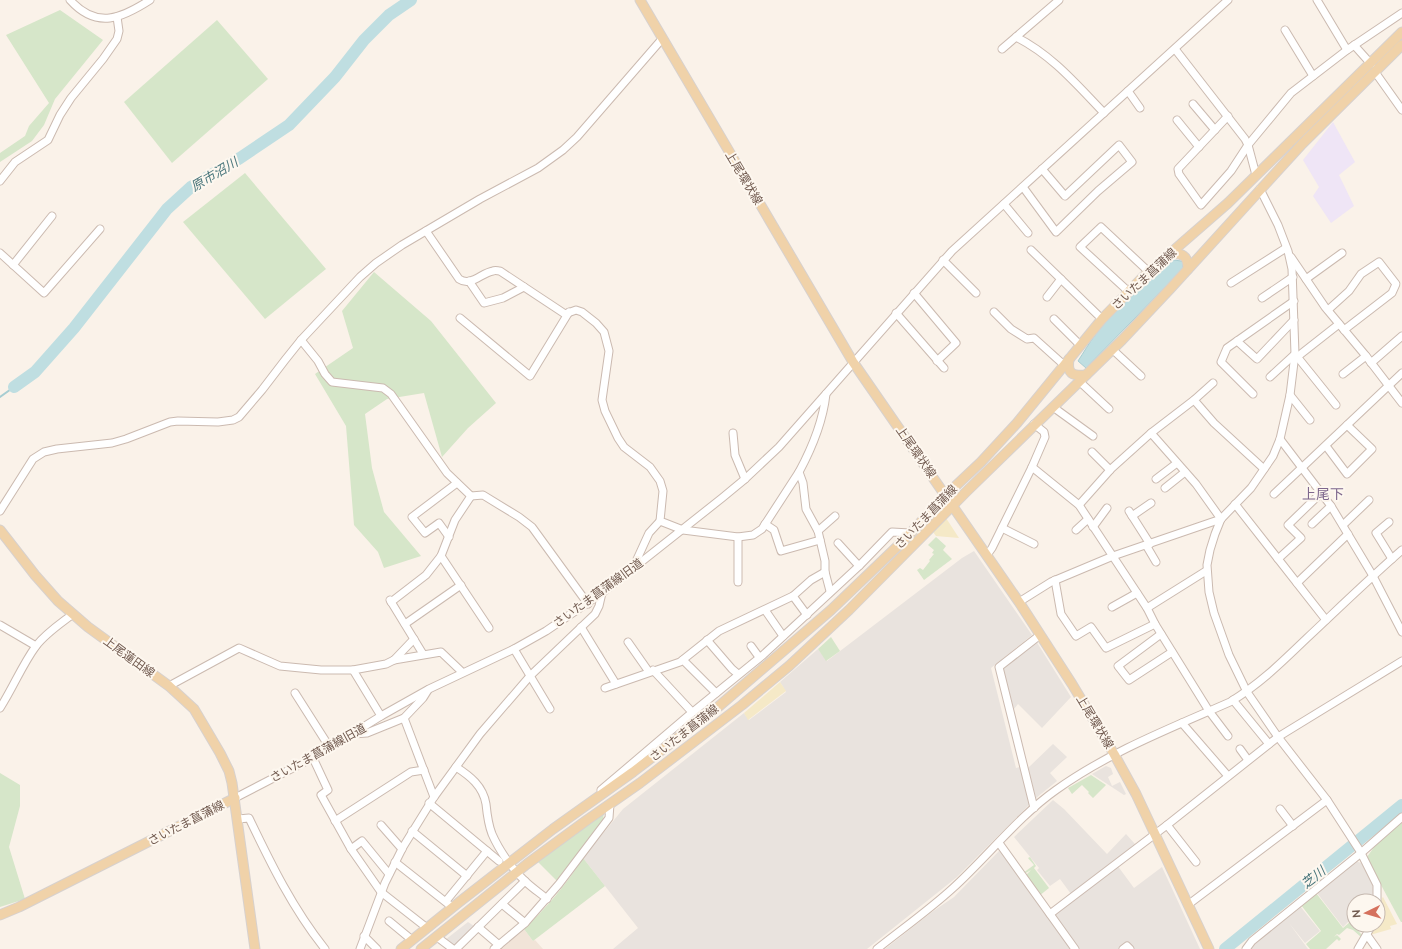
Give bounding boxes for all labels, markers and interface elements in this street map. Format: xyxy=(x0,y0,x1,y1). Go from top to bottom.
street label: 上尾環状線 xyxy=(722,148,766,208)
water label: 原市沼川 xyxy=(188,153,243,196)
street label: さいたま菖蒲線 xyxy=(1108,245,1180,313)
street label: 上尾環状線 xyxy=(892,423,940,481)
street label: さいたま菖蒲線 xyxy=(891,481,961,553)
district label: 上尾下 xyxy=(1302,485,1344,504)
street label: さいたま菖蒲線旧道 xyxy=(550,555,646,631)
street label: 上尾蓮田線 xyxy=(100,633,158,681)
street label: 上尾環状線 xyxy=(1073,692,1117,752)
street label: さいたま菖蒲線 xyxy=(646,701,722,765)
street label: さいたま菖蒲線旧道 xyxy=(267,720,369,786)
street label: さいたま菖蒲線 xyxy=(145,797,227,849)
water label: 芝川 xyxy=(1298,861,1331,893)
north arrow xyxy=(1346,893,1386,933)
text: N xyxy=(1349,909,1364,919)

